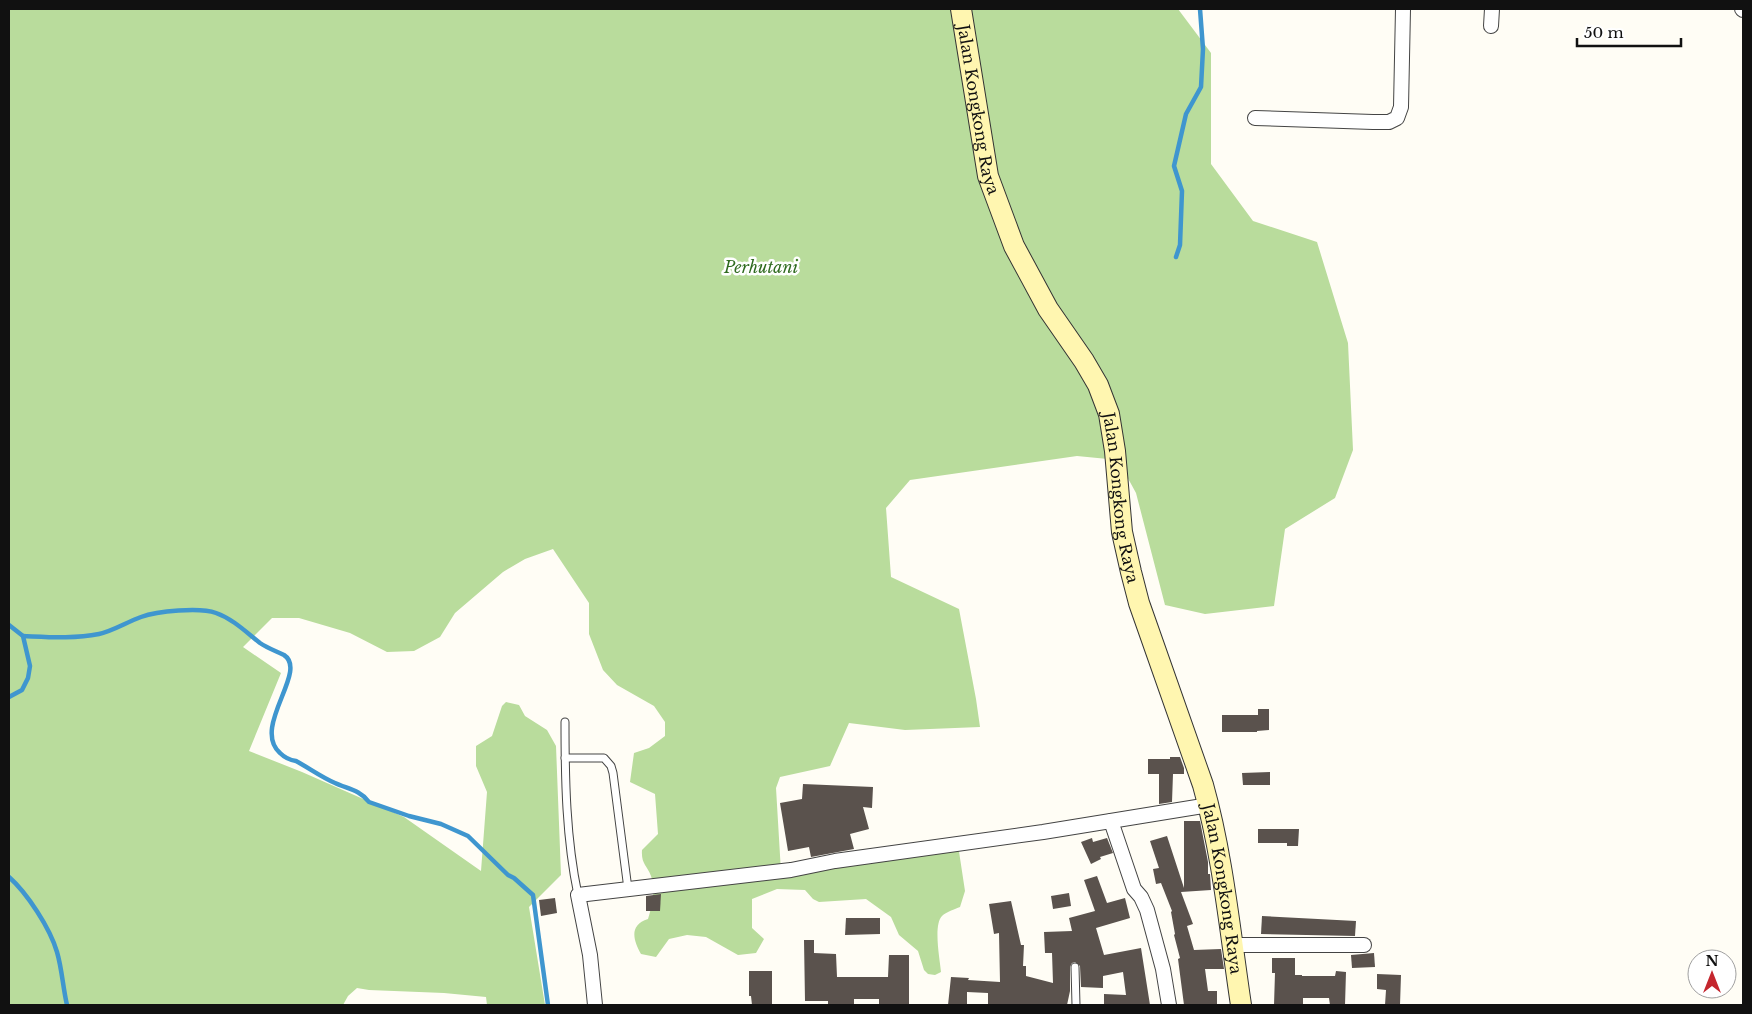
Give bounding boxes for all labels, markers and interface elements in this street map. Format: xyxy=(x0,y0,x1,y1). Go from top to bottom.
scale bar xyxy=(1577,15,1681,47)
street label: Jalan Kongkong Raya xyxy=(953,21,1004,197)
text: 50 m xyxy=(1584,23,1624,42)
park label: Perhutani xyxy=(723,257,799,277)
street label: Jalan Kongkong Raya xyxy=(1099,409,1143,585)
street label: Jalan Kongkong Raya xyxy=(1198,800,1246,976)
north arrow xyxy=(1687,949,1737,999)
text: N xyxy=(1705,952,1719,970)

